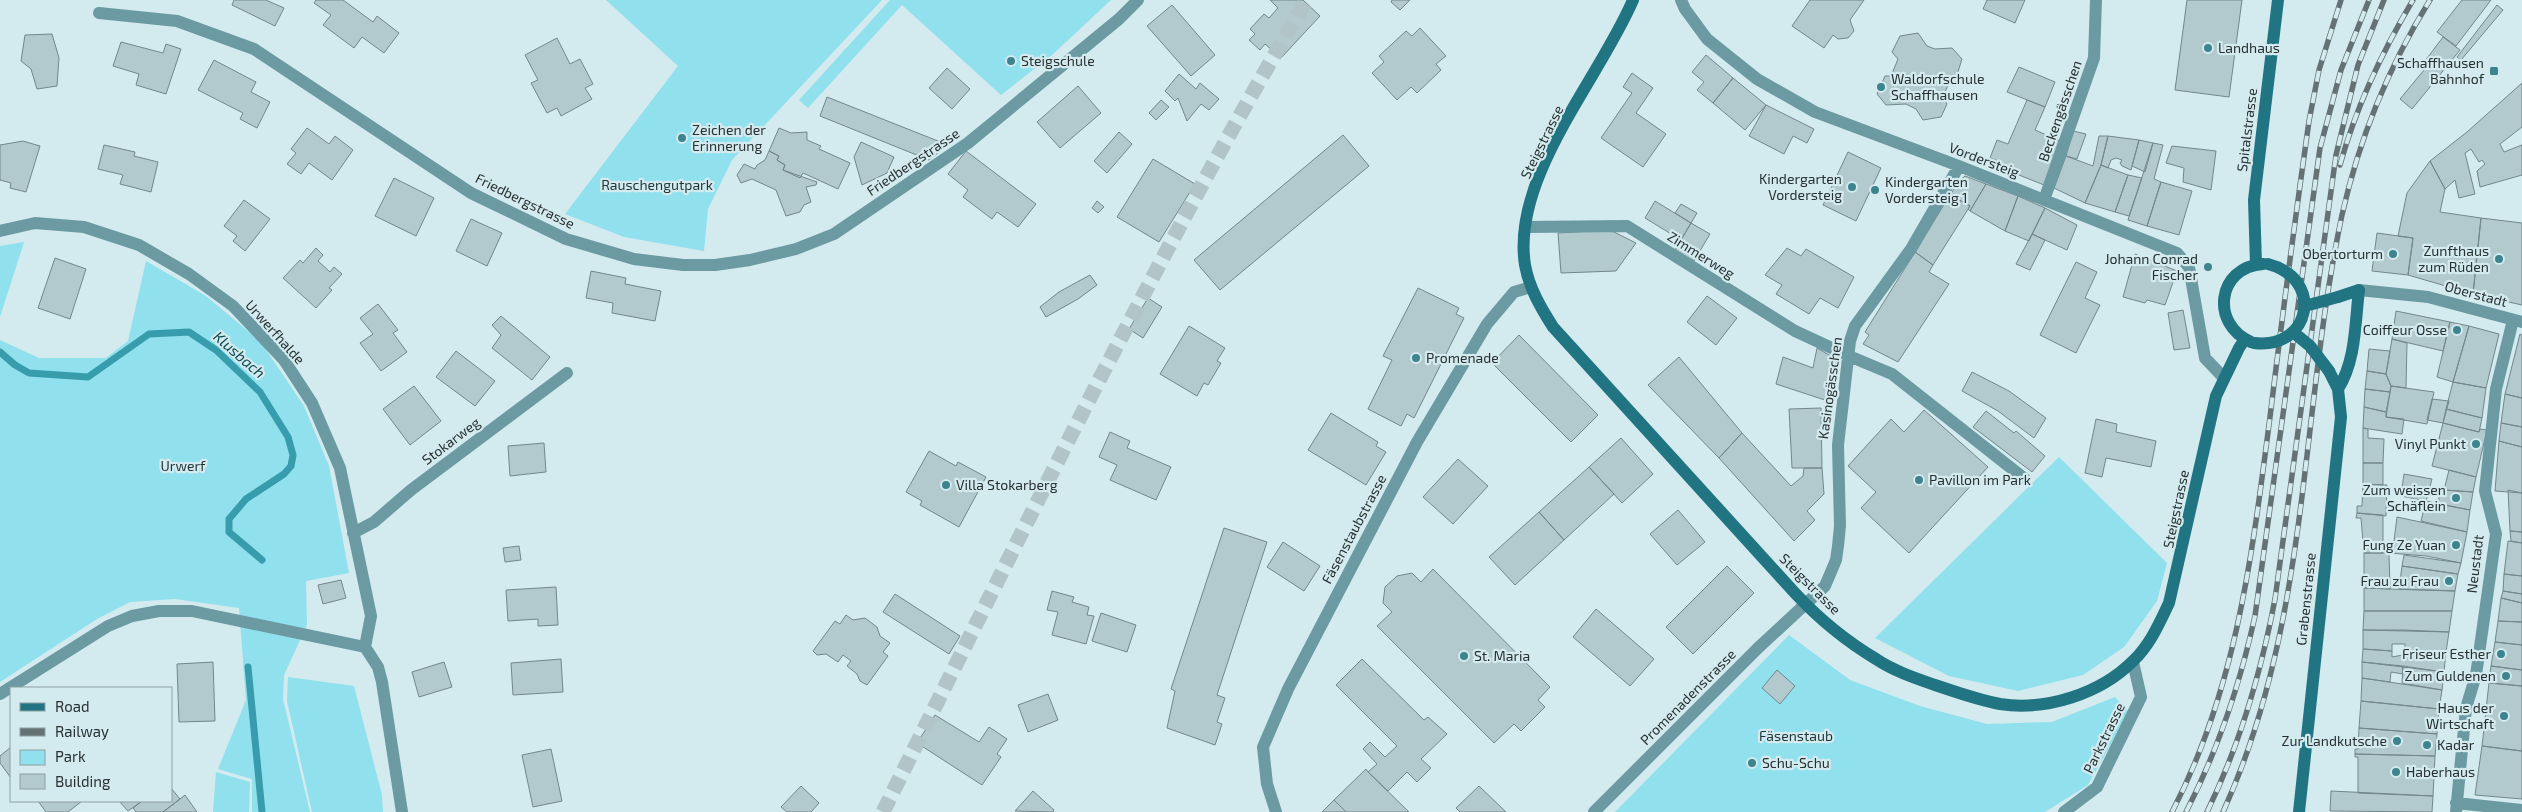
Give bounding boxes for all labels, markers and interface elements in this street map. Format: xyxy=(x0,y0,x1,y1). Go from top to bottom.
place label: Landhaus xyxy=(2218,39,2280,56)
marker: Landhaus xyxy=(2202,42,2214,54)
place label: Steigschule xyxy=(1021,52,1095,69)
place label: Schaffhausen Bahnhof xyxy=(2397,54,2485,87)
marker: Steigschule xyxy=(1005,55,1017,67)
street label: Beckengässchen xyxy=(2034,58,2085,164)
marker: Schaffhausen Bahnhof xyxy=(2488,65,2500,77)
place label: Waldorfschule Schaffhausen xyxy=(1891,70,1985,103)
marker: Waldorfschule Schaffhausen xyxy=(1875,81,1887,93)
street label: Spitalstrasse xyxy=(2233,87,2260,173)
street label: Steigstrasse xyxy=(1517,102,1567,181)
place label: Zeichen der Erinnerung xyxy=(692,121,766,154)
street label: Friedbergstrasse xyxy=(863,124,962,199)
marker: Zeichen der Erinnerung xyxy=(676,132,688,144)
street label: Vordersteig xyxy=(1947,138,2022,181)
street label: Friedbergstrasse xyxy=(473,169,578,232)
place label: Kindergarten Vordersteig xyxy=(1759,170,1842,203)
place label: Kindergarten Vordersteig 1 xyxy=(1885,173,1968,206)
park label: Rauschengutpark xyxy=(601,176,713,193)
marker: Kindergarten Vordersteig xyxy=(1846,181,1858,193)
marker: Kindergarten Vordersteig 1 xyxy=(1869,184,1881,196)
street label: Zimmerweg xyxy=(1665,227,1738,282)
place label: Zunfthaus zum Rüden xyxy=(2418,242,2489,275)
place label: Obertorturm xyxy=(2302,245,2383,262)
marker: Obertorturm xyxy=(2387,248,2399,260)
place label: Johann Conrad Fischer xyxy=(2105,250,2198,283)
marker: Zunfthaus zum Rüden xyxy=(2493,253,2505,265)
marker: Johann Conrad Fischer xyxy=(2202,261,2214,273)
street label: Oberstadt xyxy=(2443,277,2509,310)
street label: Urwerfhalde xyxy=(242,296,309,367)
place label: Coiffeur Osse xyxy=(2363,321,2447,338)
marker: Coiffeur Osse xyxy=(2451,324,2463,336)
water label: Klusbach xyxy=(210,327,269,382)
street label: Kasinogässchen xyxy=(1814,336,1845,440)
place label: Promenade xyxy=(1426,349,1499,366)
marker: Promenade xyxy=(1410,352,1422,364)
street label: Stokarweg xyxy=(418,413,483,468)
place label: Vinyl Punkt xyxy=(2395,435,2466,452)
marker: Vinyl Punkt xyxy=(2470,438,2482,450)
park label: Urwerf xyxy=(161,457,206,474)
street label: Steigstrasse xyxy=(2159,468,2192,549)
street label: Fäsenstaubstrasse xyxy=(1318,471,1390,586)
place label: Pavillon im Park xyxy=(1929,471,2031,488)
marker: Pavillon im Park xyxy=(1913,474,1925,486)
place label: Villa Stokarberg xyxy=(956,476,1058,493)
marker: Villa Stokarberg xyxy=(940,479,952,491)
place label: Zum weissen Schäflein xyxy=(2363,481,2446,514)
marker: Zum weissen Schäflein xyxy=(2450,492,2462,504)
street label: Neustadt xyxy=(2462,534,2487,594)
place label: Fung Ze Yuan xyxy=(2362,536,2446,553)
marker: Fung Ze Yuan xyxy=(2450,539,2462,551)
street label: Steigstrasse xyxy=(1776,550,1844,618)
street label: Grabenstrasse xyxy=(2292,552,2319,646)
place label: Frau zu Frau xyxy=(2360,572,2439,589)
marker: Frau zu Frau xyxy=(2443,575,2455,587)
street label: Promenadenstrasse xyxy=(1636,645,1739,748)
place label: Friseur Esther xyxy=(2402,645,2491,662)
place label: St. Maria xyxy=(1474,647,1530,664)
marker: Friseur Esther xyxy=(2495,648,2507,660)
marker: St. Maria xyxy=(1458,650,1470,662)
place label: Zum Guldenen xyxy=(2404,667,2496,684)
marker: Zum Guldenen xyxy=(2500,670,2512,682)
legend xyxy=(10,687,172,802)
text: Road xyxy=(55,697,90,715)
place label: Haus der Wirtschaft xyxy=(2426,699,2494,732)
street label: Parkstrasse xyxy=(2079,700,2128,776)
marker: Haus der Wirtschaft xyxy=(2498,710,2510,722)
text: Railway xyxy=(55,722,109,740)
park label: Fäsenstaub xyxy=(1759,727,1833,744)
place label: Zur Landkutsche xyxy=(2282,732,2387,749)
marker: Zur Landkutsche xyxy=(2391,735,2403,747)
place label: Kadar xyxy=(2437,736,2475,753)
marker: Kadar xyxy=(2421,739,2433,751)
text: Park xyxy=(55,747,86,765)
place label: Schu-Schu xyxy=(1762,754,1830,771)
marker: Schu-Schu xyxy=(1746,757,1758,769)
place label: Haberhaus xyxy=(2406,763,2475,780)
marker: Haberhaus xyxy=(2390,766,2402,778)
text: Building xyxy=(55,772,111,790)

